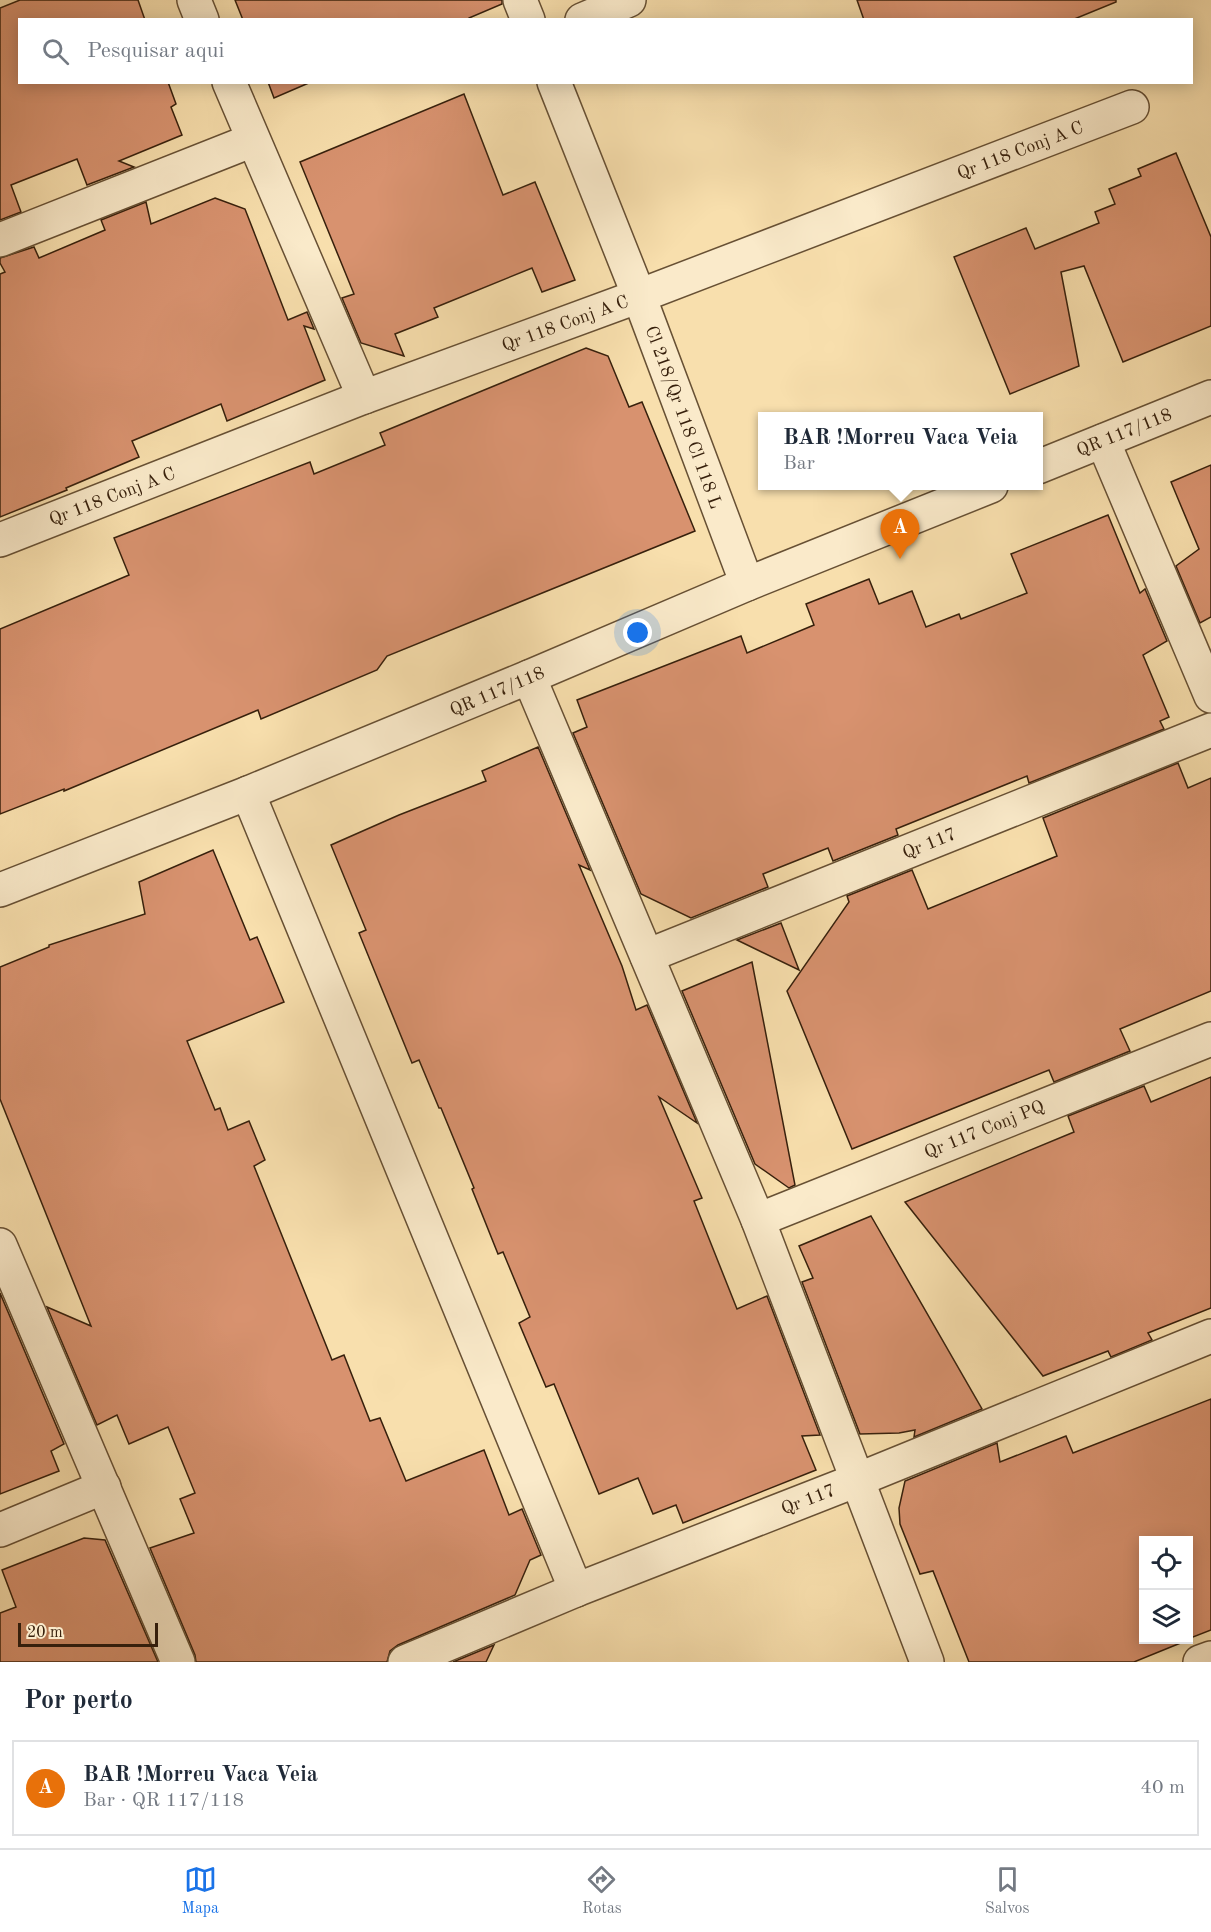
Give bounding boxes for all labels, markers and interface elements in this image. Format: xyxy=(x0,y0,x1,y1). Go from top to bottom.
search box xyxy=(18,18,1193,84)
icon: search xyxy=(39,35,72,68)
text: Pesquisar aqui xyxy=(87,40,224,62)
street label: Qr 118 Conj A C xyxy=(955,119,1086,183)
street label: Qr 118 Conj A C xyxy=(499,293,631,355)
street label: Cl 218/Qr 118 Cl 118 L xyxy=(642,324,725,511)
street label: QR 117/118 xyxy=(1074,406,1175,460)
popup xyxy=(758,412,1043,490)
text: BAR !Morreu Vaca Veia xyxy=(783,427,1018,449)
text: Bar xyxy=(783,454,815,474)
street label: Qr 118 Conj A C xyxy=(47,465,178,529)
pin: A xyxy=(880,510,920,559)
your location xyxy=(623,618,652,647)
street label: QR 117/118 xyxy=(447,664,548,720)
street label: Qr 117 xyxy=(900,825,959,863)
street label: Qr 117 Conj PQ xyxy=(922,1098,1047,1162)
street label: Qr 117 xyxy=(779,1481,838,1518)
map controls xyxy=(1139,1536,1193,1644)
button: locate xyxy=(1139,1536,1193,1590)
button: layers xyxy=(1139,1590,1193,1644)
scale bar xyxy=(18,1620,158,1648)
text: 20 m xyxy=(27,1625,63,1641)
text: Por perto xyxy=(24,1688,133,1714)
text: BAR !Morreu Vaca Veia xyxy=(83,1764,318,1786)
text: A xyxy=(38,1778,53,1798)
text: 40 m xyxy=(1140,1778,1185,1798)
text: Bar · QR 117/118 xyxy=(83,1791,244,1811)
tab: Mapa xyxy=(181,1863,219,1919)
tab: Rotas xyxy=(582,1863,622,1919)
tab: Salvos xyxy=(985,1863,1029,1919)

